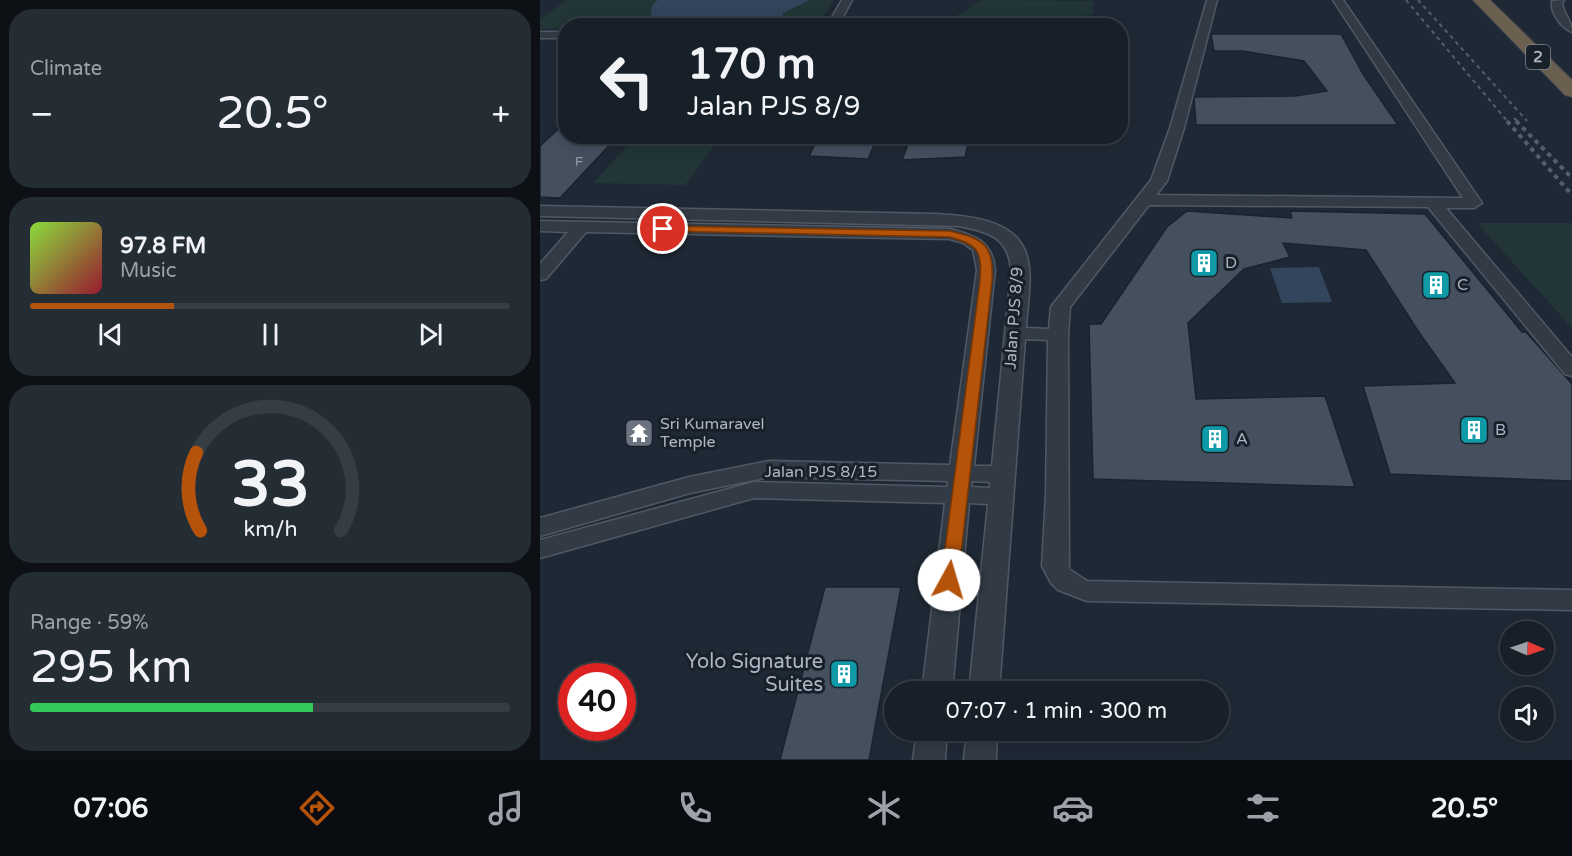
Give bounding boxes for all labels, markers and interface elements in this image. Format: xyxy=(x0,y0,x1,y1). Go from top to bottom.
text: 170 m xyxy=(687,39,816,90)
icon: left xyxy=(588,42,666,120)
road number: 2 xyxy=(1526,45,1550,69)
text: Climate xyxy=(30,57,102,81)
text: 20.5° xyxy=(216,87,329,141)
text: Jalan PJS 8/9 xyxy=(687,90,860,123)
text: − xyxy=(30,95,54,134)
text: + xyxy=(491,95,510,134)
house number: F xyxy=(575,153,584,170)
pin xyxy=(637,203,688,254)
icon: arrive xyxy=(646,212,679,245)
text: 97.8 FM xyxy=(120,233,206,259)
building icon: D xyxy=(1188,247,1220,279)
place label: D xyxy=(1225,253,1237,273)
text: Music xyxy=(120,259,176,283)
street label: Jalan PJS 8/9 xyxy=(1000,266,1028,370)
building icon: C xyxy=(1420,269,1452,301)
place label: C xyxy=(1457,275,1468,295)
icon: previous xyxy=(94,318,127,351)
icon: pause xyxy=(254,318,287,351)
icon: next xyxy=(414,318,447,351)
place label: Sri Kumaravel Temple xyxy=(660,414,765,452)
building icon: B xyxy=(1458,414,1490,446)
temple icon: Sri Kumaravel Temple xyxy=(623,417,655,449)
place label: B xyxy=(1495,420,1506,440)
building icon: A xyxy=(1199,423,1231,455)
place label: A xyxy=(1236,429,1248,449)
text: 33 xyxy=(231,448,309,523)
street label: Jalan PJS 8/15 xyxy=(765,462,877,482)
text: km/h xyxy=(243,516,297,542)
position arrow xyxy=(917,548,981,612)
text: Range · 59% xyxy=(30,611,149,635)
north arrow xyxy=(1500,621,1554,675)
map controls xyxy=(1500,621,1554,741)
text: 295 km xyxy=(30,641,192,695)
place label: Yolo Signature Suites xyxy=(686,650,823,697)
building icon: Yolo Signature Suites xyxy=(828,658,860,690)
speed limit sign: 40 xyxy=(558,663,636,741)
button: sound xyxy=(1500,687,1554,741)
text: 07:07 · 1 min · 300 m xyxy=(946,698,1167,724)
icon: directions xyxy=(296,787,338,829)
icon: music xyxy=(485,787,527,829)
icon: phone xyxy=(674,787,716,829)
icon: climate xyxy=(863,787,905,829)
icon: car xyxy=(1052,787,1094,829)
icon: filters xyxy=(1242,787,1284,829)
text: 07:06 xyxy=(74,792,148,825)
text: 20.5° xyxy=(1431,792,1498,825)

